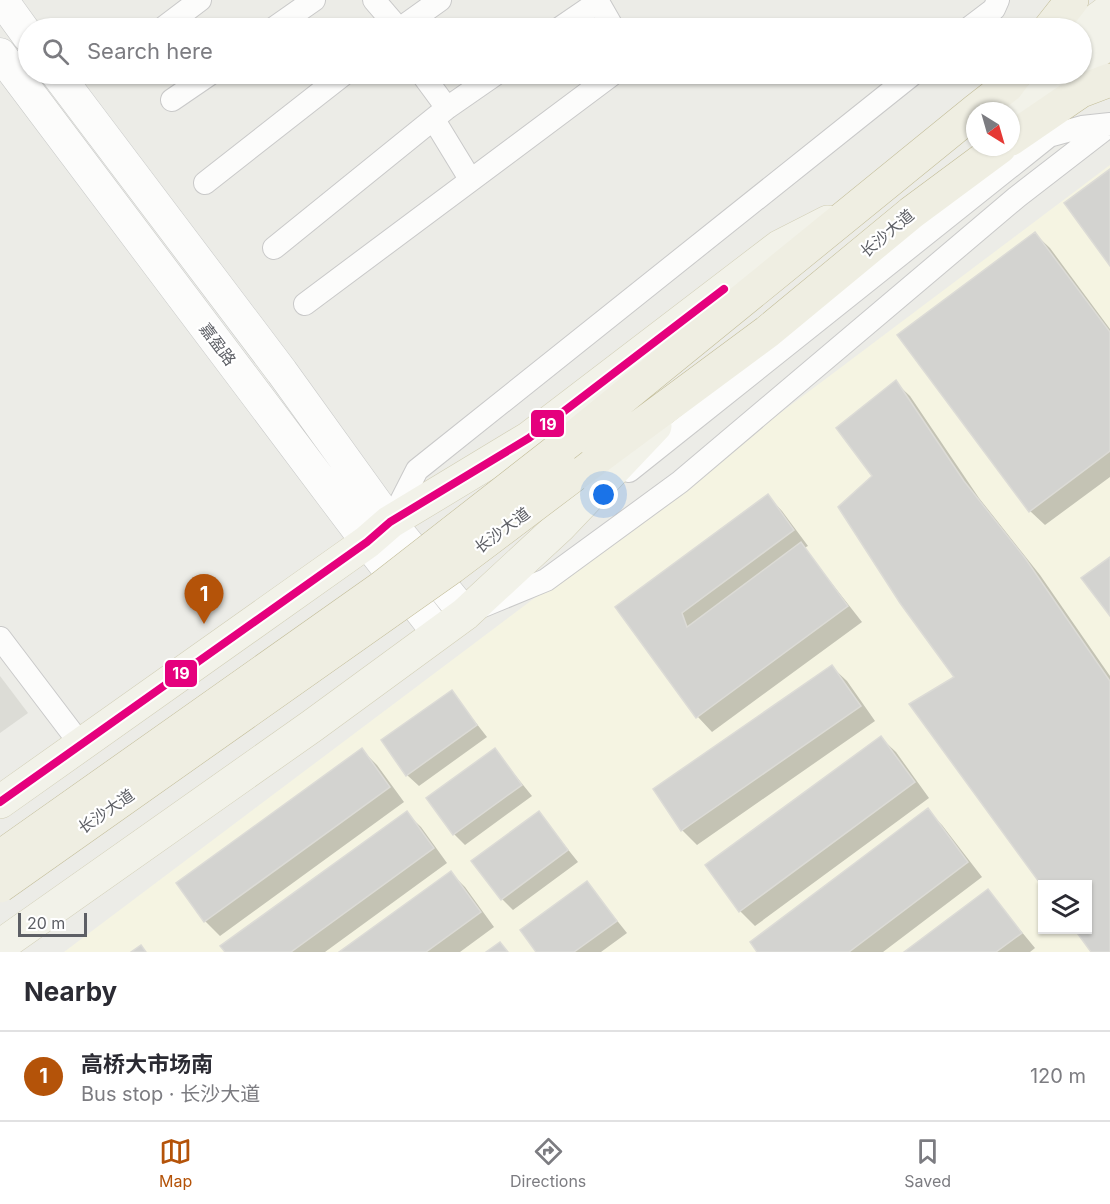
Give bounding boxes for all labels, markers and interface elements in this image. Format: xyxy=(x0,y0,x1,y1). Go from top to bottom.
search box xyxy=(18,18,1092,84)
icon: search xyxy=(39,35,72,68)
text: Search here xyxy=(87,38,213,64)
north arrow xyxy=(966,102,1020,156)
street label: 长沙大道 xyxy=(856,205,918,261)
street label: 嘉盈路 xyxy=(196,319,240,369)
line badge: 19 xyxy=(530,409,565,438)
text: 19 xyxy=(539,414,557,434)
your location xyxy=(589,480,618,509)
street label: 长沙大道 xyxy=(470,503,534,557)
pin: 1 xyxy=(184,574,224,624)
line badge: 19 xyxy=(164,659,198,688)
text: 19 xyxy=(172,663,190,683)
street label: 长沙大道 xyxy=(74,784,138,838)
map controls xyxy=(1038,880,1092,934)
button: layers xyxy=(1038,880,1092,934)
scale bar xyxy=(18,910,87,938)
text: 20 m xyxy=(27,913,65,933)
text: Nearby xyxy=(24,976,117,1007)
text: 高桥大市场南 xyxy=(81,1051,213,1077)
text: 1 xyxy=(39,1064,48,1088)
text: 120 m xyxy=(1030,1064,1086,1088)
text: Bus stop · 长沙大道 xyxy=(81,1082,260,1106)
tab: Map xyxy=(159,1135,192,1191)
tab: Directions xyxy=(510,1135,586,1191)
tab: Saved xyxy=(904,1135,951,1191)

